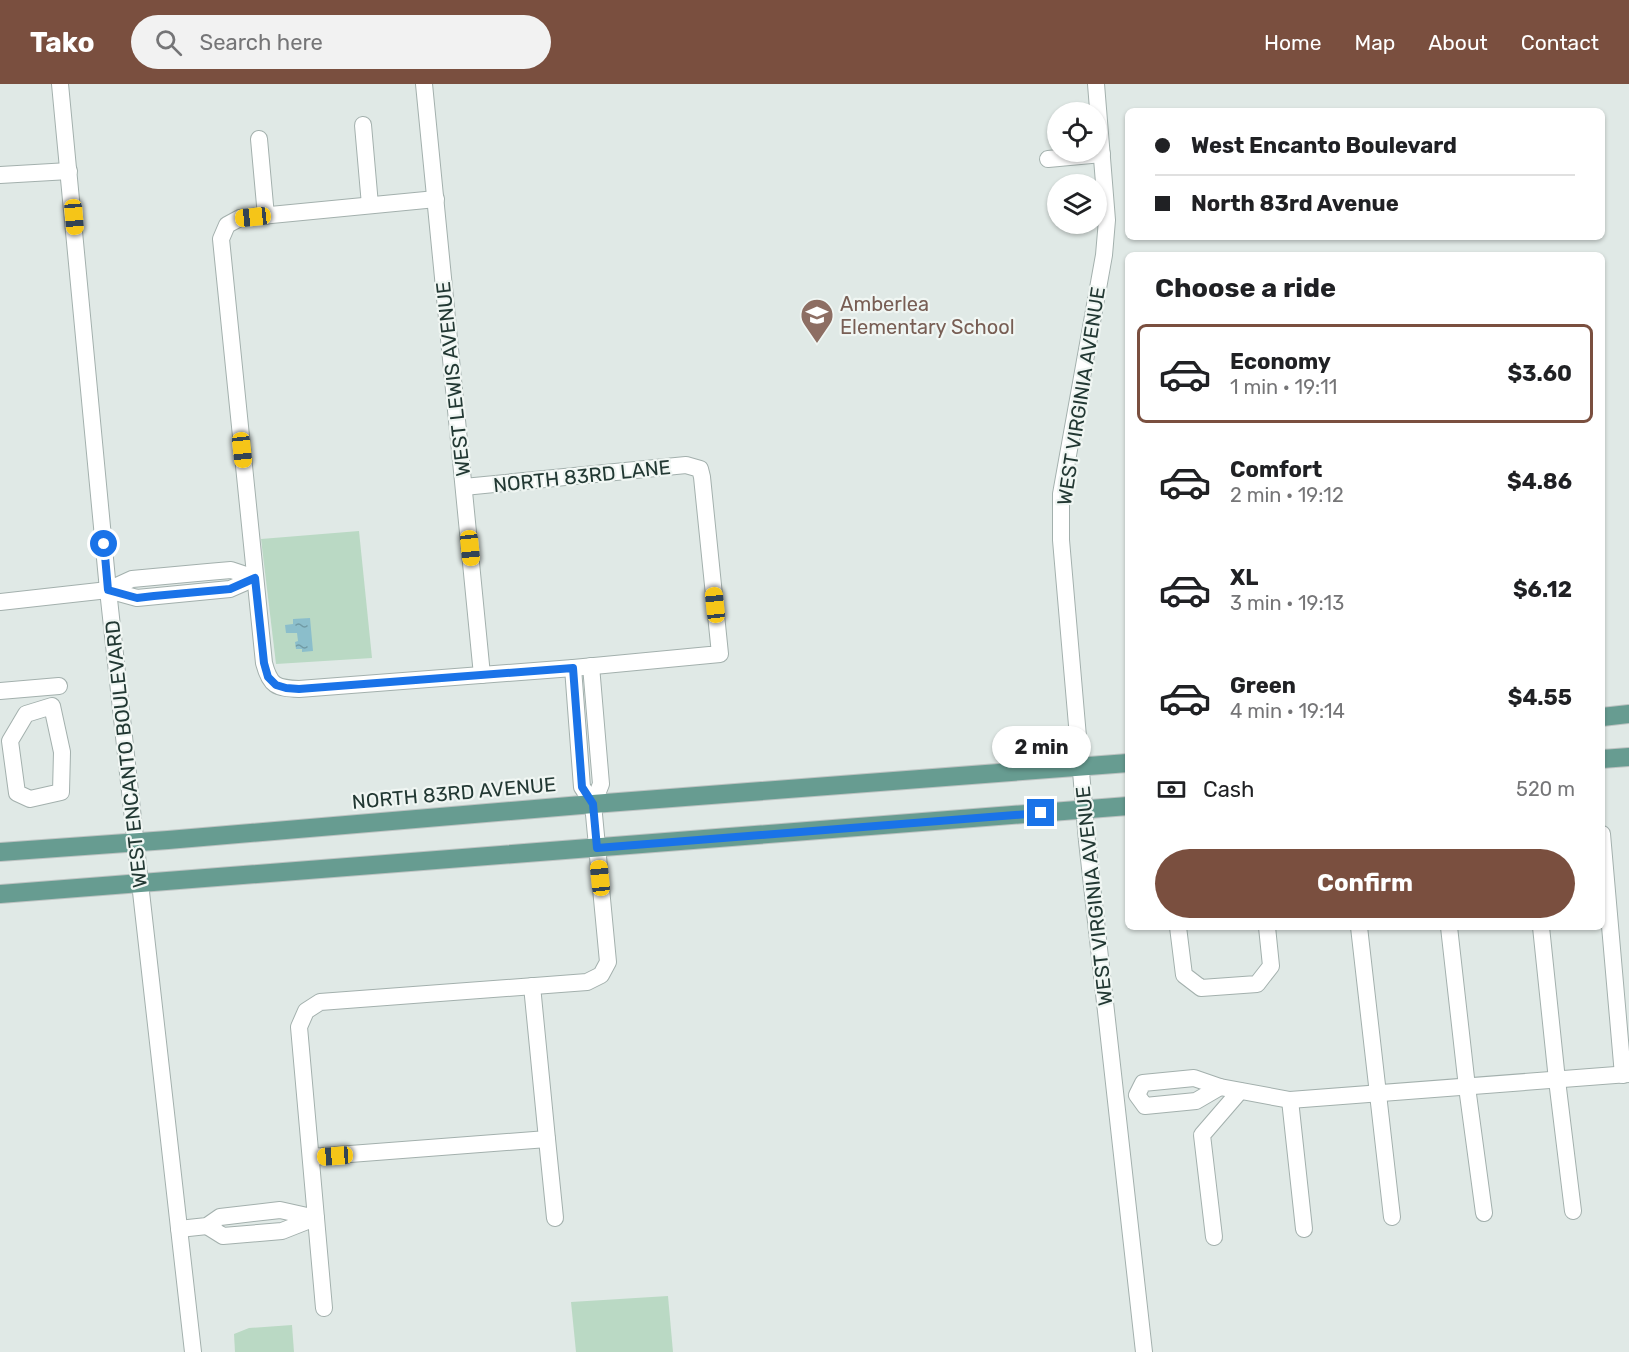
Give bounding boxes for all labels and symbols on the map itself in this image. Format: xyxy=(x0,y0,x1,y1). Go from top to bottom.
car xyxy=(63,198,85,236)
car xyxy=(234,206,272,228)
street label: WEST LEWIS AVENUE xyxy=(431,280,475,478)
street label: WEST VIRGINIA AVENUE xyxy=(1052,285,1110,507)
place label: Amberlea Elementary School xyxy=(840,292,1015,339)
school or university icon: Amberlea Elementary School xyxy=(799,297,835,344)
car xyxy=(231,431,253,469)
street label: NORTH 83RD LANE xyxy=(492,455,672,497)
car xyxy=(459,529,481,567)
route start xyxy=(90,530,117,557)
car xyxy=(704,586,726,624)
street label: WEST ENCANTO BOULEVARD xyxy=(100,619,152,889)
callout: 2 min xyxy=(992,726,1090,768)
street label: NORTH 83RD AVENUE xyxy=(351,772,557,814)
street label: WEST VIRGINIA AVENUE xyxy=(1071,785,1117,1007)
route end xyxy=(1027,799,1054,826)
car xyxy=(589,859,611,897)
car xyxy=(316,1146,354,1166)

